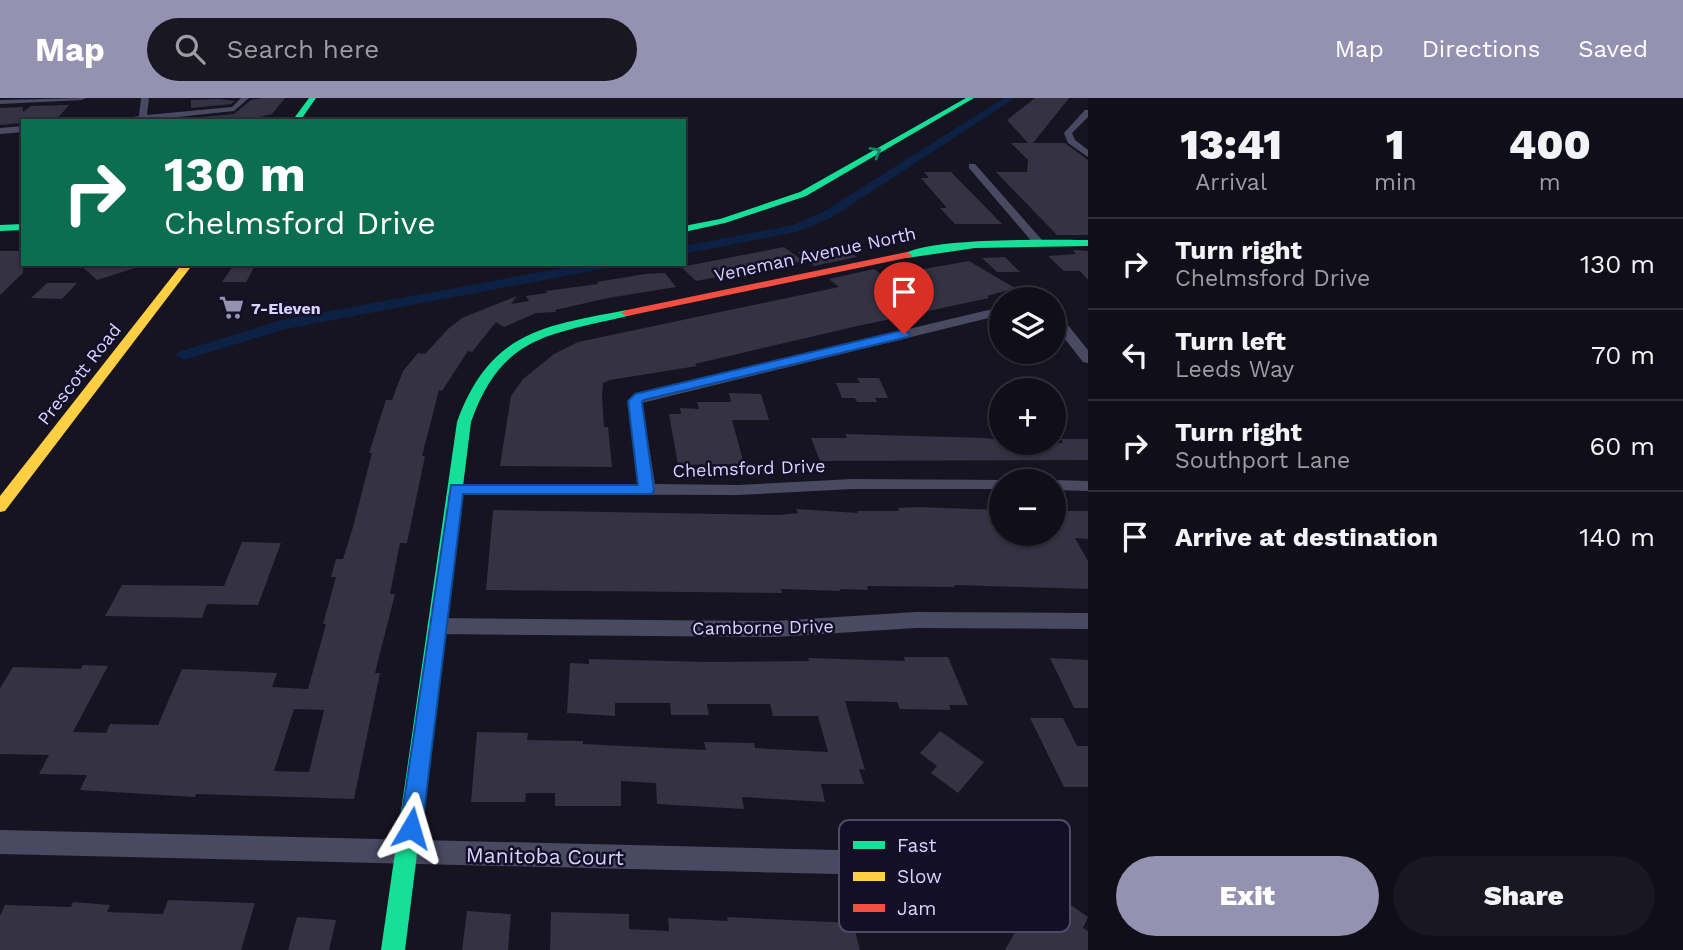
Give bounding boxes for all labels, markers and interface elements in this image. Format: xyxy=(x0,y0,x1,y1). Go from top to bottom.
search box xyxy=(147,18,637,81)
text: Map xyxy=(35,30,105,69)
icon: search xyxy=(171,30,209,68)
text: Search here xyxy=(227,34,379,64)
text: Map xyxy=(1335,35,1384,63)
text: Directions xyxy=(1422,35,1540,63)
text: Saved xyxy=(1578,35,1648,63)
text: 13:41 xyxy=(1180,120,1282,169)
text: 1 xyxy=(1386,120,1405,169)
text: 400 xyxy=(1509,120,1591,169)
text: 130 m xyxy=(164,145,306,203)
icon: right xyxy=(49,147,140,238)
one-way arrow xyxy=(869,148,882,161)
text: Arrival xyxy=(1195,169,1267,196)
text: min xyxy=(1374,169,1416,196)
text: m xyxy=(1539,169,1561,196)
text: Chelmsford Drive xyxy=(164,204,436,242)
street label: Veneman Avenue North xyxy=(712,222,918,286)
text: Turn right xyxy=(1175,235,1302,265)
icon: right xyxy=(1116,245,1154,283)
text: 130 m xyxy=(1580,249,1655,279)
pin xyxy=(874,262,934,334)
text: Chelmsford Drive xyxy=(1175,265,1370,292)
icon: arrive xyxy=(885,273,923,311)
map controls xyxy=(989,287,1066,546)
button: layers xyxy=(989,287,1066,364)
supermarket icon: 7-Eleven xyxy=(217,294,245,322)
place label: 7-Eleven xyxy=(251,299,321,318)
street label: Prescott Road xyxy=(33,319,125,429)
text: Turn left xyxy=(1175,326,1286,356)
icon: left xyxy=(1116,336,1154,374)
text: 70 m xyxy=(1591,340,1655,370)
text: Leeds Way xyxy=(1175,356,1294,383)
button: + xyxy=(989,378,1066,455)
text: Turn right xyxy=(1175,417,1302,447)
icon: right xyxy=(1116,427,1154,465)
text: 60 m xyxy=(1589,431,1655,461)
text: Southport Lane xyxy=(1175,447,1350,474)
street label: Chelmsford Drive xyxy=(672,455,826,481)
button: − xyxy=(989,469,1066,546)
icon: arrive xyxy=(1116,518,1154,556)
text: Arrive at destination xyxy=(1175,522,1438,552)
text: 140 m xyxy=(1579,522,1655,552)
street label: Camborne Drive xyxy=(692,615,834,639)
position arrow xyxy=(374,791,448,865)
legend xyxy=(839,820,1070,932)
text: Fast xyxy=(897,834,936,857)
street label: Manitoba Court xyxy=(466,842,624,870)
button: Exit xyxy=(1116,856,1379,936)
button: Share xyxy=(1393,856,1655,936)
text: Slow xyxy=(897,865,942,888)
text: Jam xyxy=(897,897,936,920)

